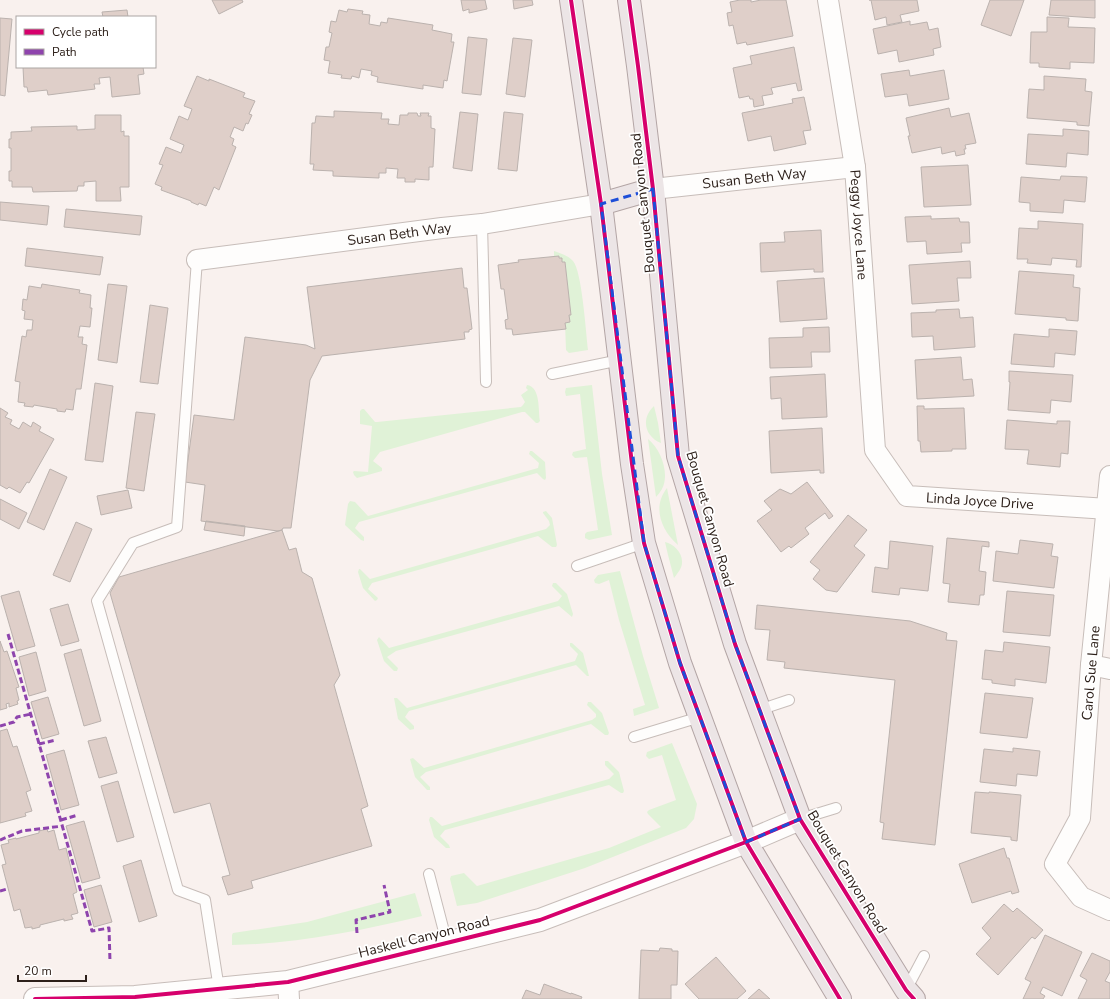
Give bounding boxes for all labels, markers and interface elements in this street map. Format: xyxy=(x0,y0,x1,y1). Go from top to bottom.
legend xyxy=(16,16,156,68)
text: Cycle path xyxy=(52,24,109,40)
text: Path xyxy=(52,44,77,60)
street label: Bouquet Canyon Road xyxy=(626,132,660,274)
street label: Susan Beth Way xyxy=(701,163,808,193)
street label: Peggy Joyce Lane xyxy=(846,169,872,280)
street label: Susan Beth Way xyxy=(346,218,453,250)
street label: Bouquet Canyon Road xyxy=(681,449,739,589)
street label: Linda Joyce Drive xyxy=(925,488,1034,514)
street label: Carol Sue Lane xyxy=(1077,625,1105,721)
street label: Bouquet Canyon Road xyxy=(803,807,891,937)
street label: Haskell Canyon Road xyxy=(356,912,492,962)
scale bar xyxy=(18,957,86,983)
text: 20 m xyxy=(24,963,52,979)

